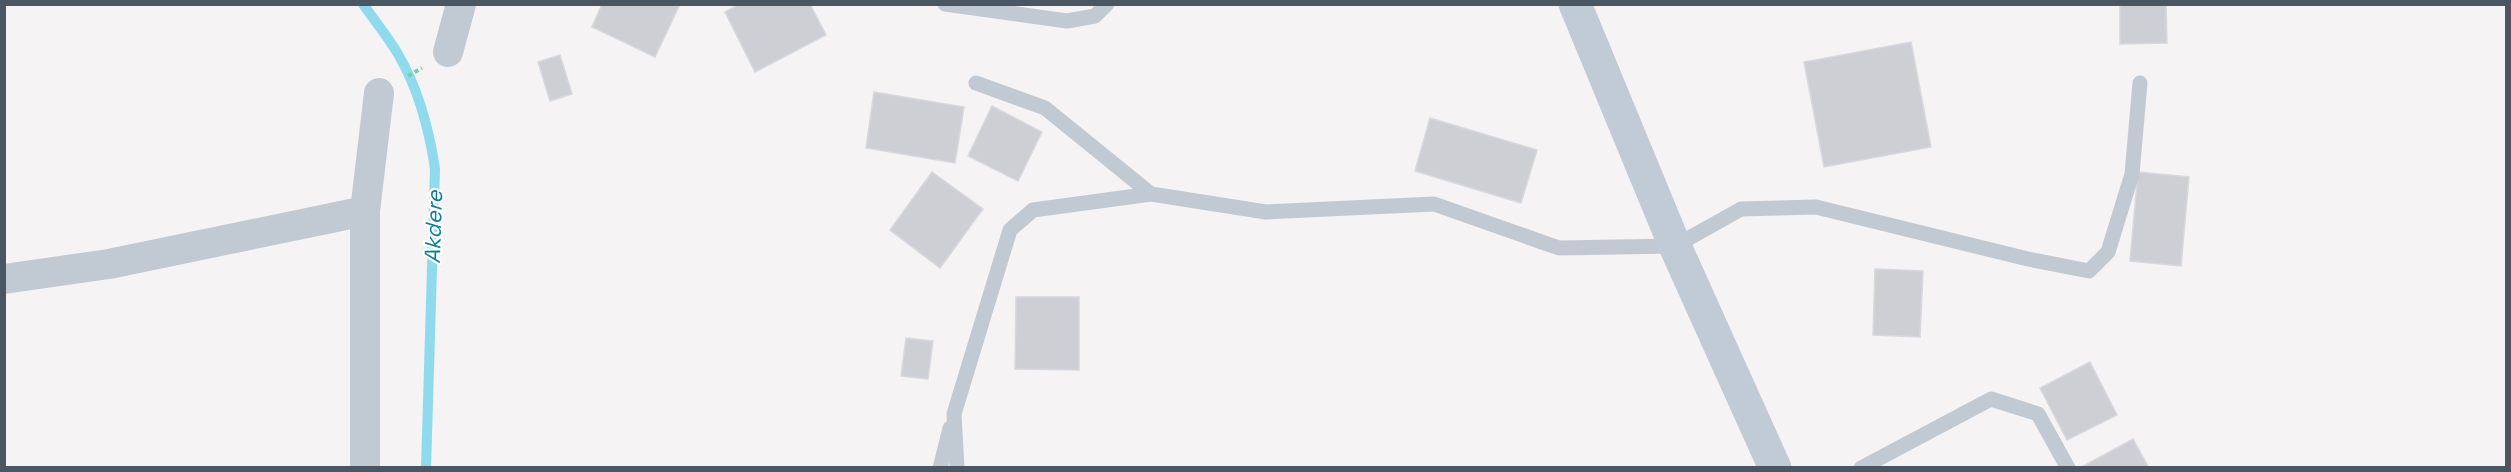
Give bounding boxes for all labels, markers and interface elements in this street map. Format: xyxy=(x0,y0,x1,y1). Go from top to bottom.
water label: Akdere xyxy=(418,189,448,264)

